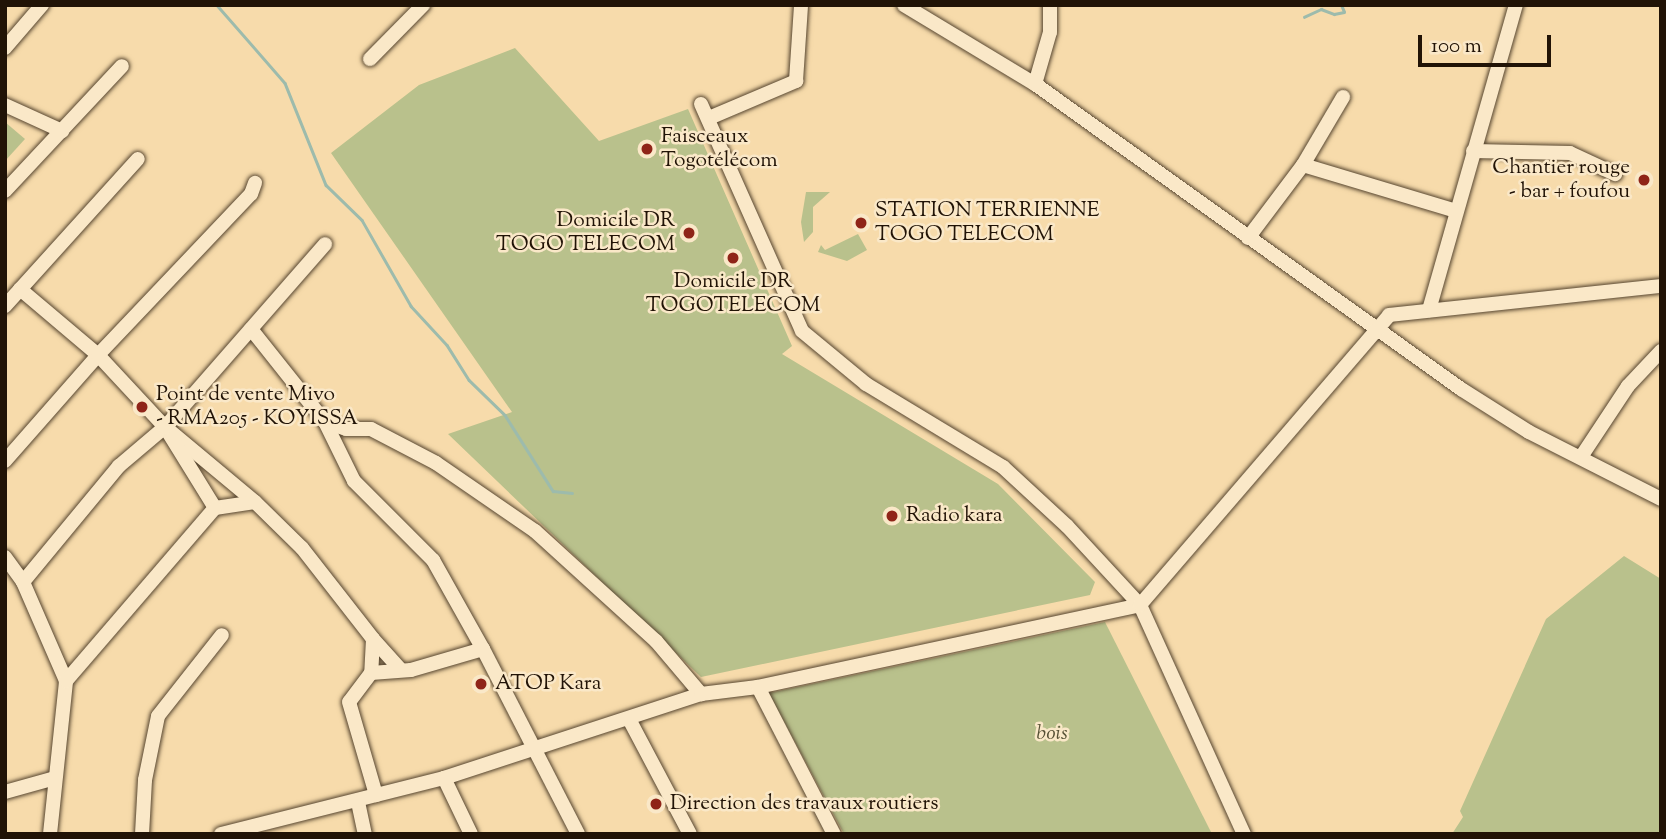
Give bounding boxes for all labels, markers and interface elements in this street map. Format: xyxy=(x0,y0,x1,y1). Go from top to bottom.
scale bar xyxy=(1421,21,1554,65)
text: 100 m xyxy=(1431,32,1482,62)
place label: Faisceaux Togotélécom xyxy=(661,124,778,174)
marker: Faisceaux Togotélécom xyxy=(639,141,655,157)
place label: Chantier rouge - bar + foufou xyxy=(1492,155,1630,205)
marker: Chantier rouge - bar + foufou xyxy=(1636,172,1652,188)
place label: STATION TERRIENNE TOGO TELECOM xyxy=(875,198,1099,248)
place label: Domicile DR TOGO TELECOM xyxy=(496,208,675,258)
marker: STATION TERRIENNE TOGO TELECOM xyxy=(853,215,869,231)
marker: Domicile DR TOGO TELECOM xyxy=(681,225,697,241)
marker: Domicile DR TOGOTELECOM xyxy=(725,250,741,266)
place label: Domicile DR TOGOTELECOM xyxy=(646,269,820,319)
place label: Point de vente Mivo - RMA205 - KOYISSA xyxy=(156,382,358,432)
marker: Point de vente Mivo - RMA205 - KOYISSA xyxy=(134,399,150,415)
place label: Radio kara xyxy=(906,503,1003,529)
marker: Radio kara xyxy=(884,508,900,524)
place label: ATOP Kara xyxy=(495,671,601,697)
marker: ATOP Kara xyxy=(473,676,489,692)
park label: bois xyxy=(1036,721,1068,747)
place label: Direction des travaux routiers xyxy=(670,791,938,817)
marker: Direction des travaux routiers xyxy=(648,796,664,812)

